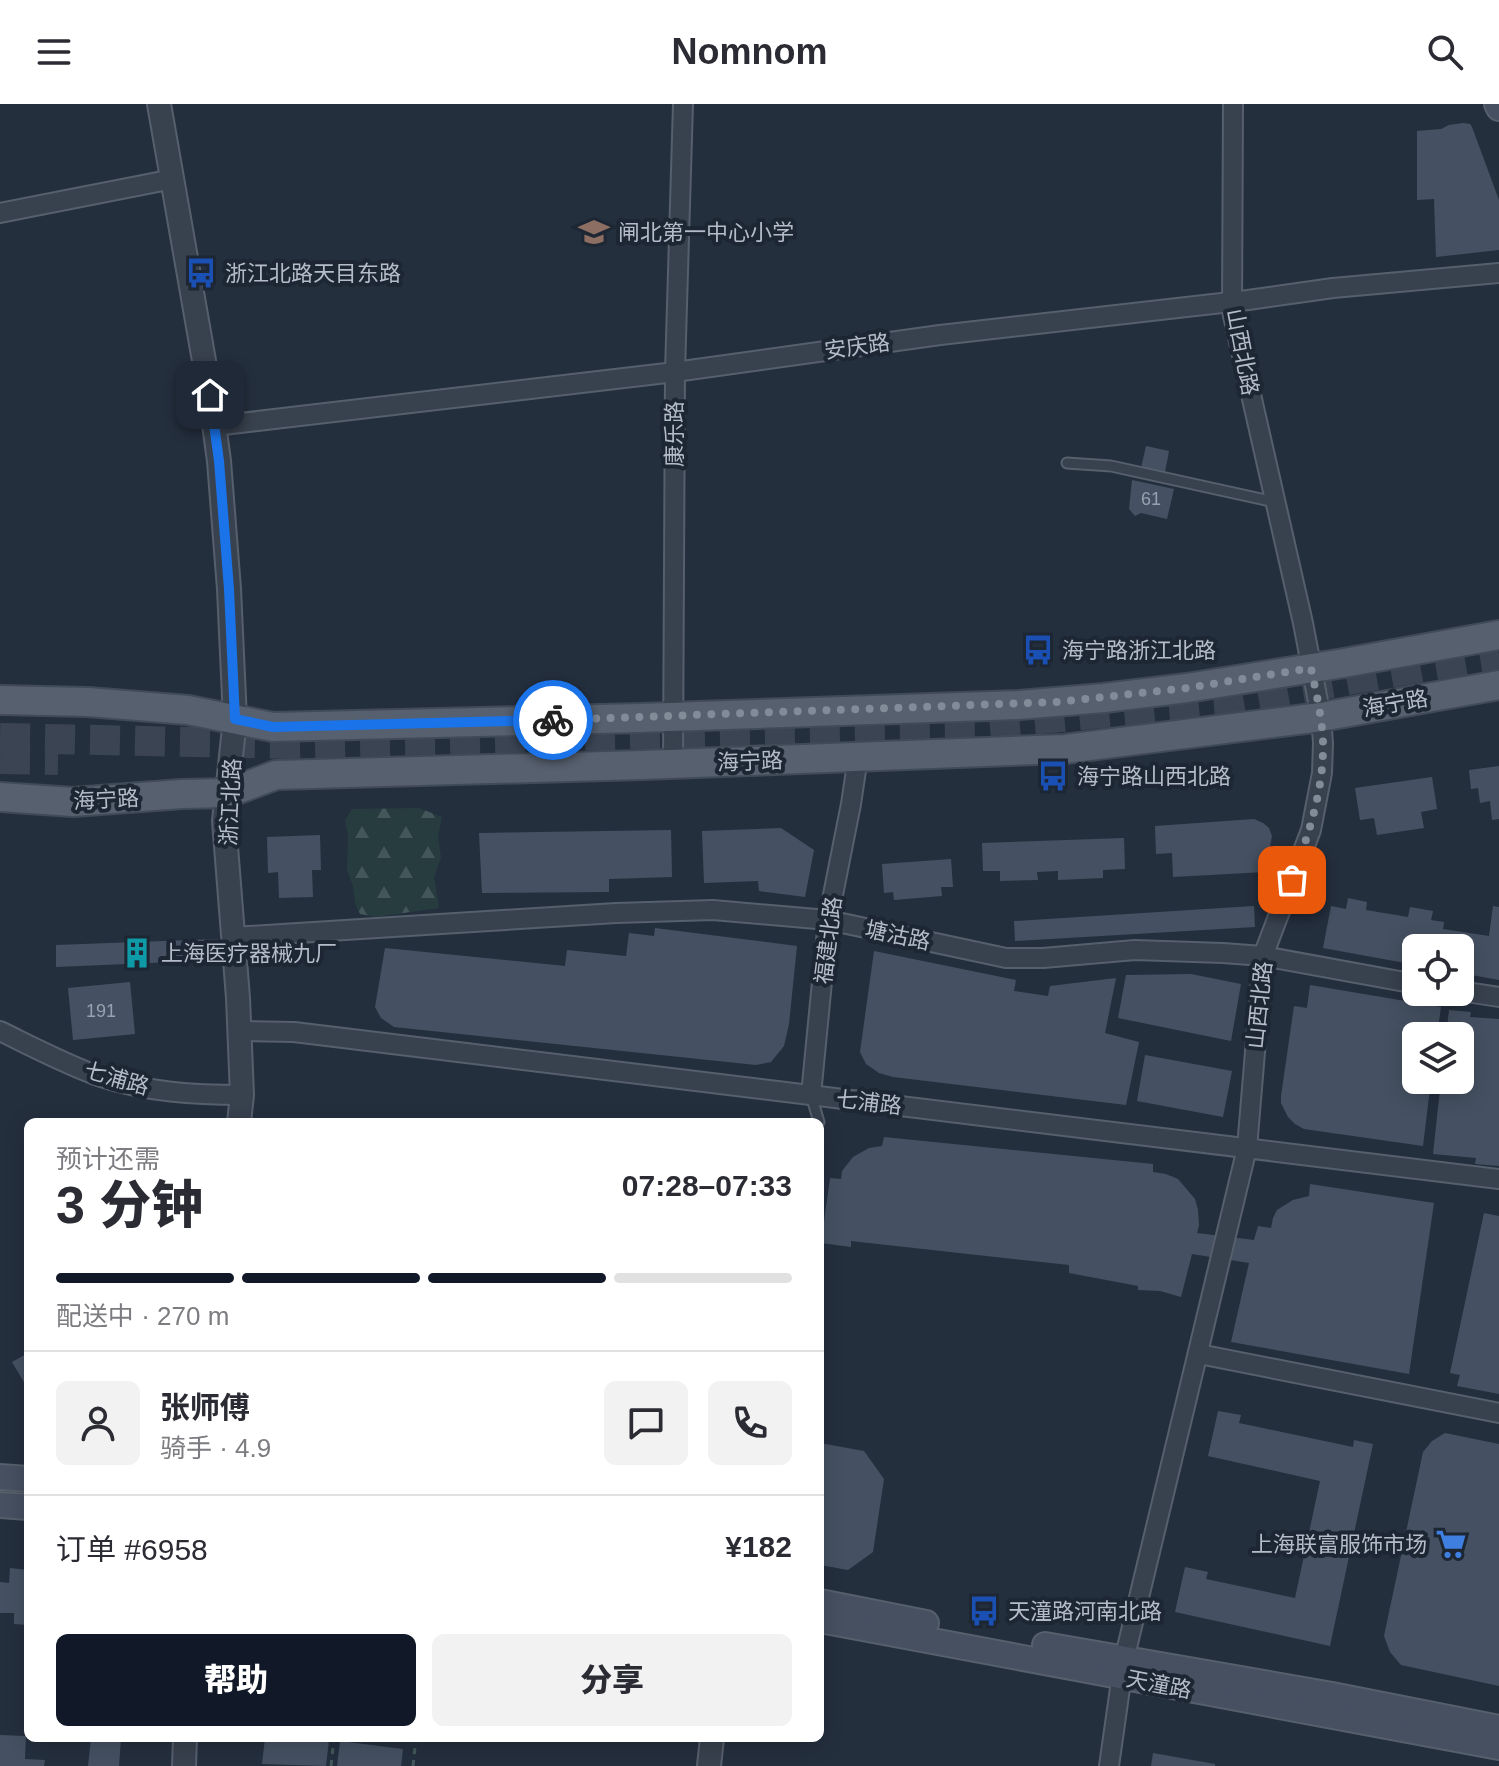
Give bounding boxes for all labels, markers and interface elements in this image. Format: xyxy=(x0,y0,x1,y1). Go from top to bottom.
icon: menu xyxy=(32,30,76,74)
icon: search xyxy=(1423,30,1467,74)
text: Nomnom xyxy=(672,31,828,72)
school or university icon: 闸北第一中心小学 xyxy=(577,215,611,249)
place label: 闸北第一中心小学 xyxy=(618,220,794,245)
bus stop icon: 浙江北路天目东路 xyxy=(184,256,218,290)
place label: 浙江北路天目东路 xyxy=(225,261,401,286)
street label: 山西北路 xyxy=(1222,307,1263,398)
street label: 安庆路 xyxy=(823,330,891,363)
pin xyxy=(176,361,244,429)
icon: home xyxy=(188,373,232,417)
street label: 康乐路 xyxy=(662,401,687,467)
house number: 61 xyxy=(1141,489,1161,509)
bus stop icon: 海宁路浙江北路 xyxy=(1021,633,1055,667)
place label: 海宁路浙江北路 xyxy=(1062,638,1216,663)
courier xyxy=(513,680,593,760)
street label: 海宁路 xyxy=(1360,685,1430,722)
icon: bike xyxy=(531,698,575,742)
street label: 海宁路 xyxy=(717,748,783,775)
street label: 浙江北路 xyxy=(216,757,245,847)
bus stop icon: 海宁路山西北路 xyxy=(1036,759,1070,793)
place label: 海宁路山西北路 xyxy=(1077,764,1231,789)
street label: 海宁路 xyxy=(72,785,140,814)
pin xyxy=(1258,846,1326,914)
icon: bag xyxy=(1270,858,1314,902)
street label: 福建北路 xyxy=(811,895,846,985)
street label: 塘沽路 xyxy=(863,916,933,955)
map controls xyxy=(1402,934,1474,1094)
button: locate xyxy=(1402,934,1474,1006)
building icon: 上海医疗器械九厂 xyxy=(120,936,154,970)
place label: 上海医疗器械九厂 xyxy=(161,941,337,966)
street label: 山西北路 xyxy=(1242,960,1277,1050)
house number: 191 xyxy=(86,1001,116,1021)
button: layers xyxy=(1402,1022,1474,1094)
street label: 七浦路 xyxy=(82,1057,152,1100)
street label: 七浦路 xyxy=(835,1086,903,1119)
text: 预计还需 xyxy=(56,1144,160,1174)
text: 07:28–07:33 xyxy=(622,1169,792,1202)
text: 3 分钟 xyxy=(56,1176,203,1234)
text: 配送中 · 270 m xyxy=(56,1301,229,1331)
button: person xyxy=(56,1381,140,1465)
button: chat xyxy=(604,1381,688,1465)
button: phone xyxy=(708,1381,792,1465)
text: 张师傅 xyxy=(160,1391,250,1424)
text: 骑手 · 4.9 xyxy=(160,1433,271,1463)
supermarket icon: 上海联富服饰市场 xyxy=(1434,1527,1468,1561)
text: ¥182 xyxy=(725,1530,792,1563)
place label: 上海联富服饰市场 xyxy=(1251,1532,1427,1557)
text: 订单 #6958 xyxy=(56,1533,208,1566)
bus stop icon: 天潼路河南北路 xyxy=(967,1594,1001,1628)
place label: 天潼路河南北路 xyxy=(1008,1599,1162,1624)
button: 帮助 xyxy=(56,1634,416,1726)
button: 分享 xyxy=(432,1634,792,1726)
street label: 天潼路 xyxy=(1124,1666,1194,1703)

